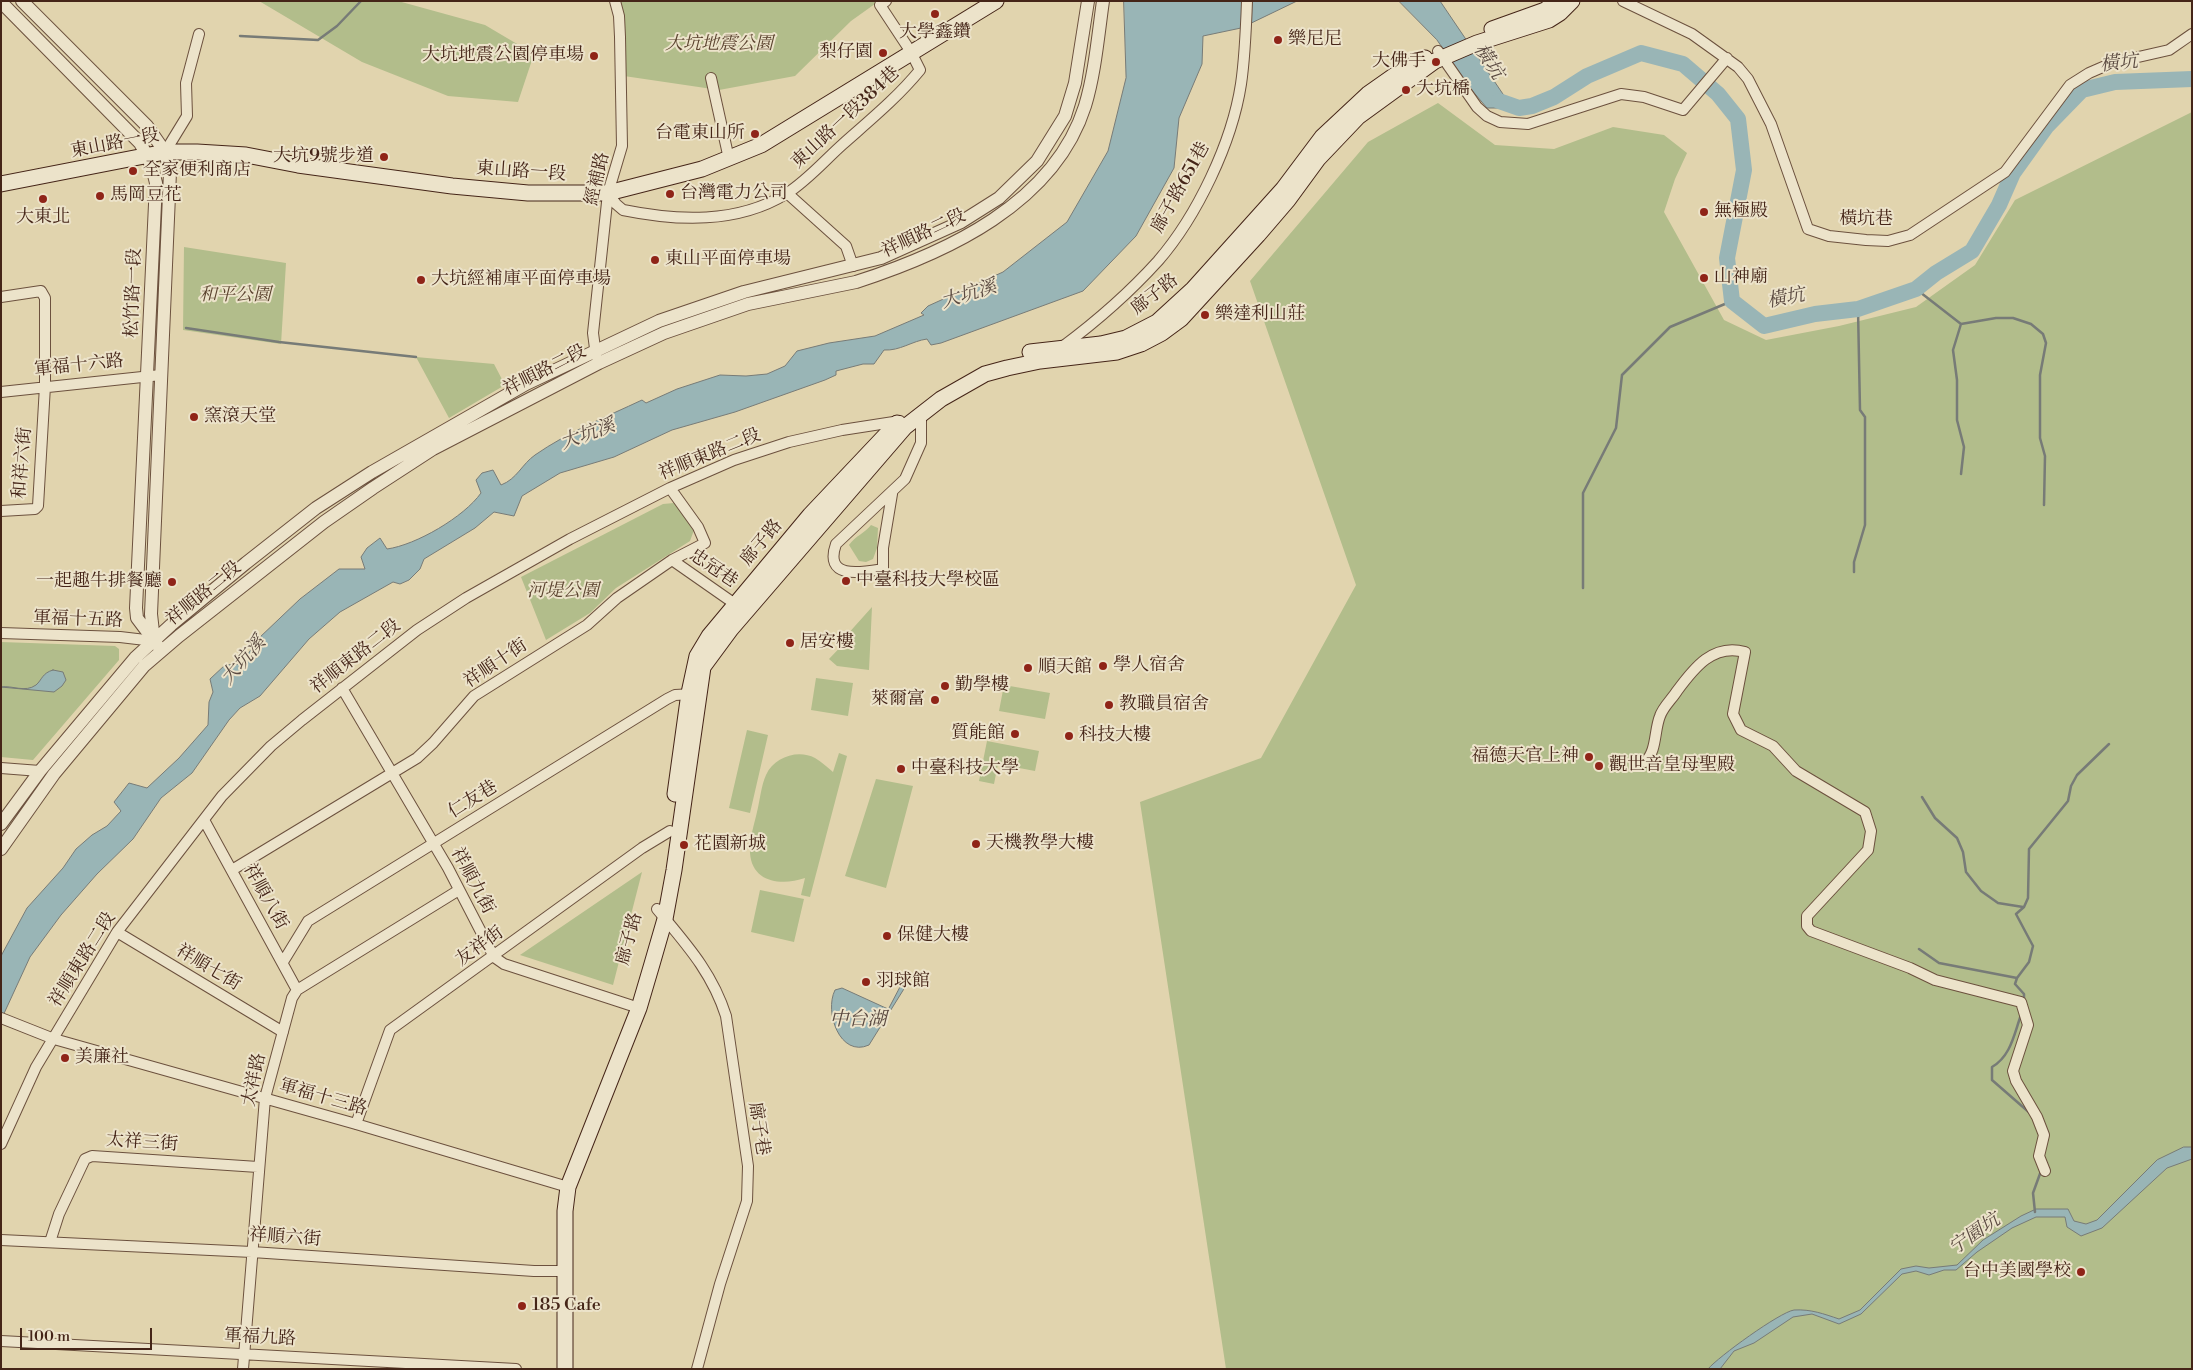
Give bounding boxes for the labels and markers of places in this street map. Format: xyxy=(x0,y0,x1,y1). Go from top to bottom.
marker: 大學鑫鑽 xyxy=(929,8,941,20)
place label: 大學鑫鑽 xyxy=(899,22,971,44)
place label: 樂尼尼 xyxy=(1288,29,1342,51)
marker: 樂尼尼 xyxy=(1272,34,1284,46)
place label: 梨仔園 xyxy=(819,42,873,64)
place label: 大坑地震公園停車場 xyxy=(422,45,584,67)
marker: 梨仔園 xyxy=(877,47,889,59)
marker: 大坑地震公園停車場 xyxy=(588,50,600,62)
place label: 大佛手 xyxy=(1372,51,1426,73)
marker: 大佛手 xyxy=(1430,56,1442,68)
place label: 大坑橋 xyxy=(1416,79,1470,101)
marker: 大坑橋 xyxy=(1400,84,1412,96)
place label: 台電東山所 xyxy=(655,123,745,145)
marker: 台電東山所 xyxy=(749,128,761,140)
place label: 大坑9號步道 xyxy=(273,146,374,168)
marker: 大坑9號步道 xyxy=(378,151,390,163)
place label: 全家便利商店 xyxy=(143,160,251,182)
marker: 全家便利商店 xyxy=(127,165,139,177)
place label: 台灣電力公司 xyxy=(680,183,788,205)
place label: 馬岡豆花 xyxy=(110,185,182,207)
marker: 台灣電力公司 xyxy=(664,188,676,200)
marker: 馬岡豆花 xyxy=(94,190,106,202)
marker: 大東北 xyxy=(37,193,49,205)
place label: 無極殿 xyxy=(1714,201,1768,223)
marker: 無極殿 xyxy=(1698,206,1710,218)
place label: 大東北 xyxy=(16,207,70,229)
place label: 東山平面停車場 xyxy=(665,249,791,271)
marker: 東山平面停車場 xyxy=(649,254,661,266)
place label: 山神廟 xyxy=(1714,267,1768,289)
place label: 大坑經補庫平面停車場 xyxy=(431,269,611,291)
marker: 山神廟 xyxy=(1698,272,1710,284)
marker: 大坑經補庫平面停車場 xyxy=(415,274,427,286)
place label: 樂達利山莊 xyxy=(1215,304,1305,326)
marker: 樂達利山莊 xyxy=(1199,309,1211,321)
place label: 窯滾天堂 xyxy=(204,406,276,428)
marker: 窯滾天堂 xyxy=(188,411,200,423)
place label: 中臺科技大學校區 xyxy=(856,570,1000,592)
place label: 一起趣牛排餐廳 xyxy=(36,571,162,593)
marker: 中臺科技大學校區 xyxy=(840,575,852,587)
marker: 一起趣牛排餐廳 xyxy=(166,576,178,588)
place label: 居安樓 xyxy=(800,632,854,654)
marker: 居安樓 xyxy=(784,637,796,649)
place label: 學人宿舍 xyxy=(1113,655,1185,677)
place label: 順天館 xyxy=(1038,657,1092,679)
marker: 學人宿舍 xyxy=(1097,660,1109,672)
marker: 順天館 xyxy=(1022,662,1034,674)
place label: 勤學樓 xyxy=(955,675,1009,697)
marker: 勤學樓 xyxy=(939,680,951,692)
place label: 萊爾富 xyxy=(871,689,925,711)
marker: 萊爾富 xyxy=(929,694,941,706)
place label: 教職員宿舍 xyxy=(1119,694,1209,716)
marker: 教職員宿舍 xyxy=(1103,699,1115,711)
place label: 質能館 xyxy=(951,723,1005,745)
place label: 科技大樓 xyxy=(1079,725,1151,747)
marker: 質能館 xyxy=(1009,728,1021,740)
marker: 科技大樓 xyxy=(1063,730,1075,742)
place label: 福德天官上神 xyxy=(1471,746,1579,768)
marker: 福德天官上神 xyxy=(1583,751,1595,763)
place label: 觀世音皇母聖殿 xyxy=(1609,755,1735,777)
place label: 中臺科技大學 xyxy=(911,758,1019,780)
marker: 觀世音皇母聖殿 xyxy=(1593,760,1605,772)
marker: 中臺科技大學 xyxy=(895,763,907,775)
place label: 天機教學大樓 xyxy=(986,833,1094,855)
place label: 花園新城 xyxy=(694,834,766,856)
marker: 天機教學大樓 xyxy=(970,838,982,850)
marker: 花園新城 xyxy=(678,839,690,851)
place label: 保健大樓 xyxy=(897,925,969,947)
marker: 保健大樓 xyxy=(881,930,893,942)
place label: 羽球館 xyxy=(876,971,930,993)
marker: 羽球館 xyxy=(860,976,872,988)
place label: 美廉社 xyxy=(75,1047,129,1069)
marker: 美廉社 xyxy=(59,1052,71,1064)
place label: 台中美國學校 xyxy=(1963,1261,2071,1283)
marker: 台中美國學校 xyxy=(2075,1266,2087,1278)
place label: 185 Cafe xyxy=(532,1295,601,1317)
marker: 185 Cafe xyxy=(516,1300,528,1312)

